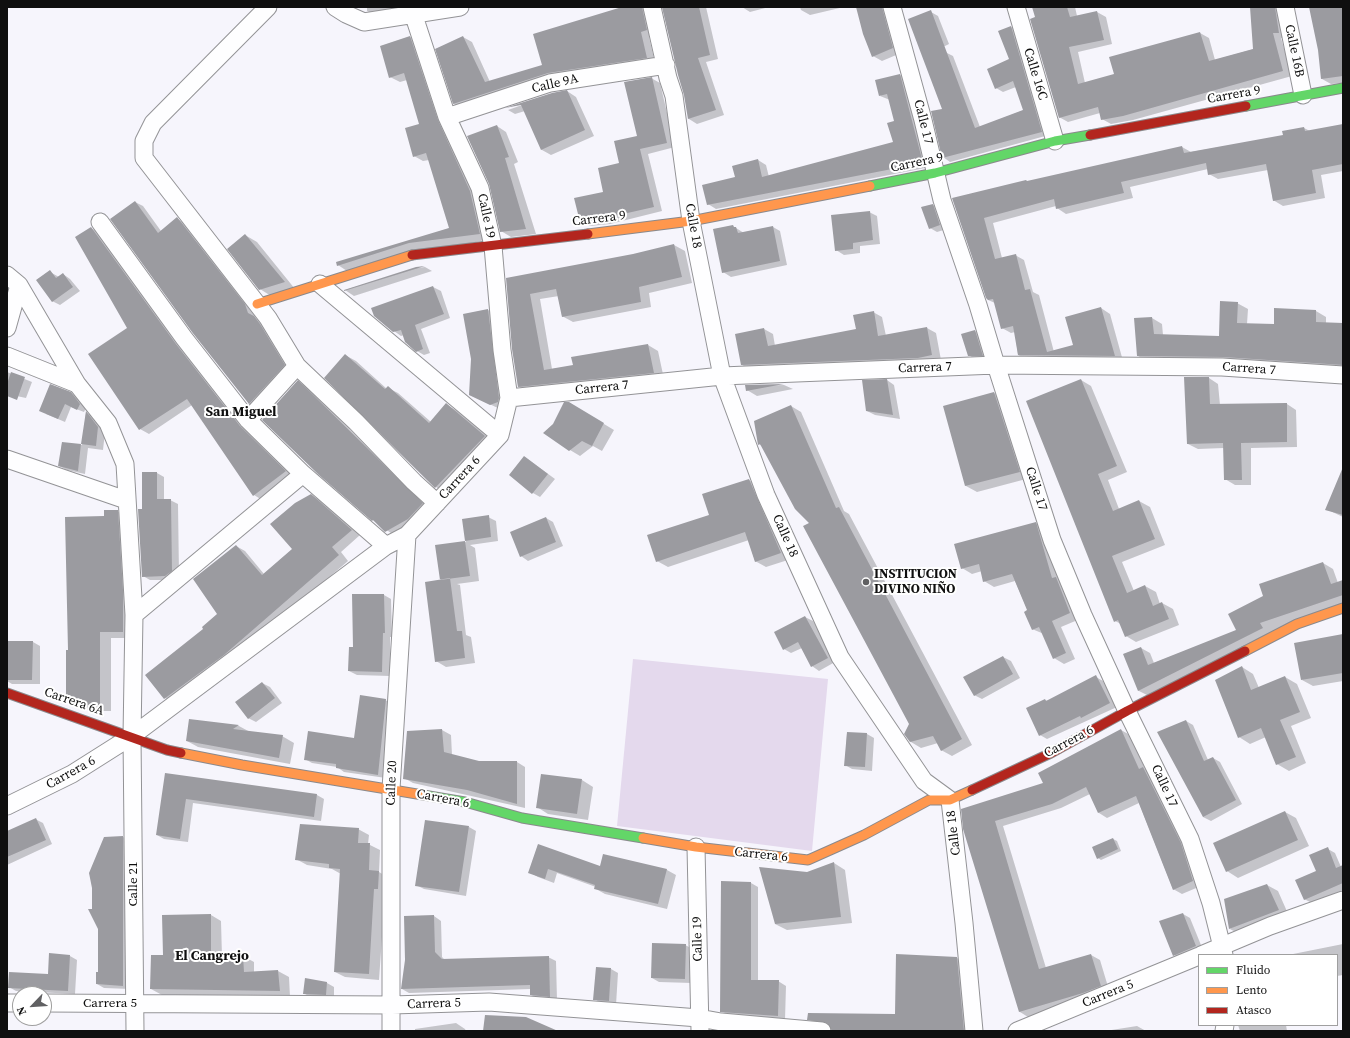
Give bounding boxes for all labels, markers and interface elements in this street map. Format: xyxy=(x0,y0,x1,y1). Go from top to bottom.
street label: Calle 16B xyxy=(1281,23,1307,79)
street label: Calle 16C xyxy=(1020,46,1050,102)
street label: Calle 9A xyxy=(530,71,580,97)
street label: Carrera 9 xyxy=(1206,83,1262,107)
street label: Calle 17 xyxy=(910,98,936,146)
street label: Carrera 9 xyxy=(889,150,945,176)
street label: Calle 19 xyxy=(474,192,498,240)
street label: Calle 18 xyxy=(681,202,705,250)
street label: Carrera 9 xyxy=(571,208,627,230)
street label: Carrera 7 xyxy=(898,359,952,377)
street label: Carrera 7 xyxy=(1222,359,1276,379)
street label: Carrera 7 xyxy=(574,377,630,399)
district label: San Miguel xyxy=(205,404,277,420)
street label: Carrera 6 xyxy=(436,453,484,503)
street label: Calle 17 xyxy=(1022,465,1050,513)
street label: Calle 18 xyxy=(769,512,801,560)
place label: INSTITUCION DIVINO NIÑO xyxy=(874,567,957,598)
marker: INSTITUCION DIVINO NIÑO xyxy=(861,577,871,587)
street label: Carrera 6A xyxy=(42,684,106,720)
street label: Carrera 6 xyxy=(1042,722,1096,762)
street label: Carrera 6 xyxy=(44,753,98,793)
street label: Calle 20 xyxy=(383,760,401,806)
street label: Calle 17 xyxy=(1147,762,1181,810)
street label: Carrera 6 xyxy=(415,786,471,812)
street label: Calle 18 xyxy=(944,810,964,856)
street label: Carrera 6 xyxy=(733,844,789,866)
street label: Calle 21 xyxy=(126,861,142,907)
street label: Calle 19 xyxy=(690,916,706,962)
district label: El Cangrejo xyxy=(175,948,249,964)
legend xyxy=(1198,954,1338,1026)
text: Fluido xyxy=(1236,962,1270,978)
street label: Carrera 5 xyxy=(1080,977,1136,1011)
text: Lento xyxy=(1236,982,1267,998)
north arrow xyxy=(12,986,52,1026)
street label: Carrera 5 xyxy=(407,995,461,1013)
street label: Carrera 5 xyxy=(83,996,137,1012)
text: Atasco xyxy=(1236,1002,1271,1018)
text: N xyxy=(13,1004,30,1018)

